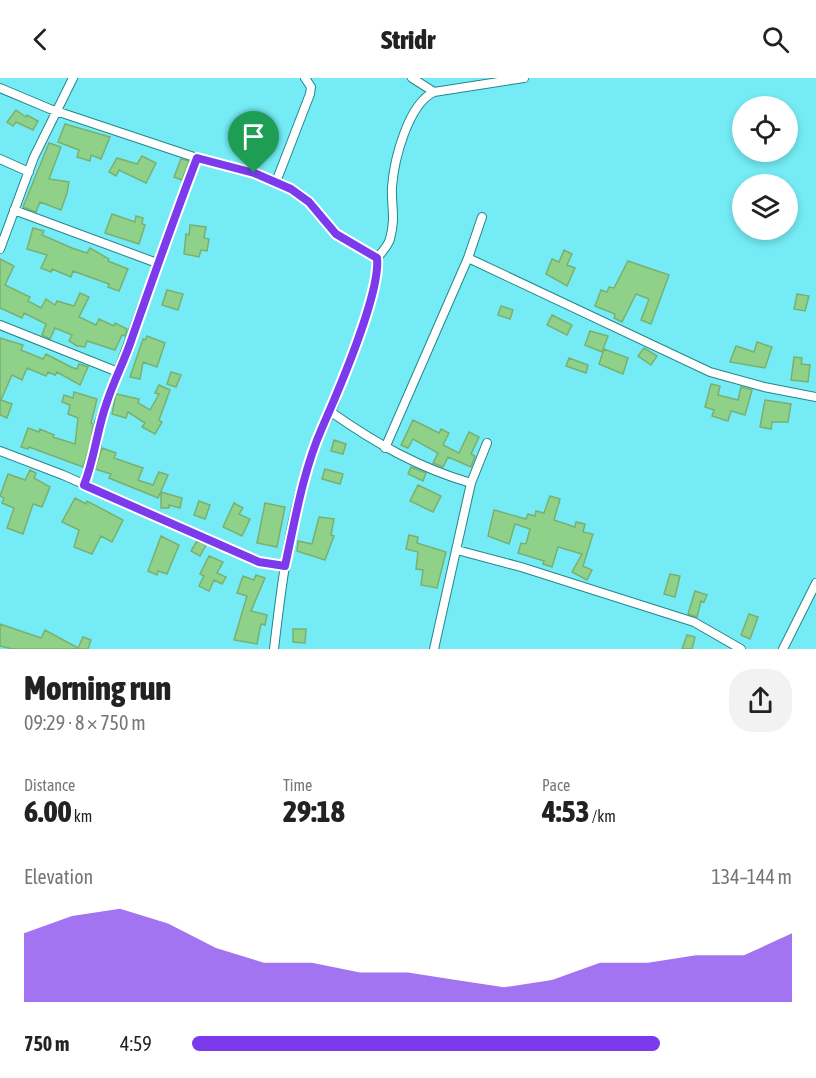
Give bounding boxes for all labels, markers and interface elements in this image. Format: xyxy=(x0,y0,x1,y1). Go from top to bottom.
icon: back xyxy=(24,23,57,56)
icon: search xyxy=(759,23,792,56)
text: Stridr xyxy=(381,24,435,55)
map controls xyxy=(732,96,798,240)
button: locate xyxy=(732,96,798,162)
pin xyxy=(228,111,279,173)
icon: arrive xyxy=(237,120,270,153)
button: layers xyxy=(732,174,798,240)
text: Morning run xyxy=(24,669,171,707)
button: share xyxy=(729,669,792,732)
text: 09:29 · 8 × 750 m xyxy=(24,711,146,734)
text: Distance xyxy=(24,776,75,794)
text: Time xyxy=(283,776,312,794)
text: Pace xyxy=(542,776,570,794)
text: 6.00 xyxy=(24,794,72,828)
text: 29:18 xyxy=(283,794,345,828)
text: 4:53 xyxy=(542,794,590,828)
text: km xyxy=(72,807,92,825)
text: /km xyxy=(590,807,616,825)
text: Elevation xyxy=(24,865,93,888)
text: 134–144 m xyxy=(711,865,792,888)
text: 750 m xyxy=(24,1032,69,1055)
text: 4:59 xyxy=(120,1032,152,1055)

